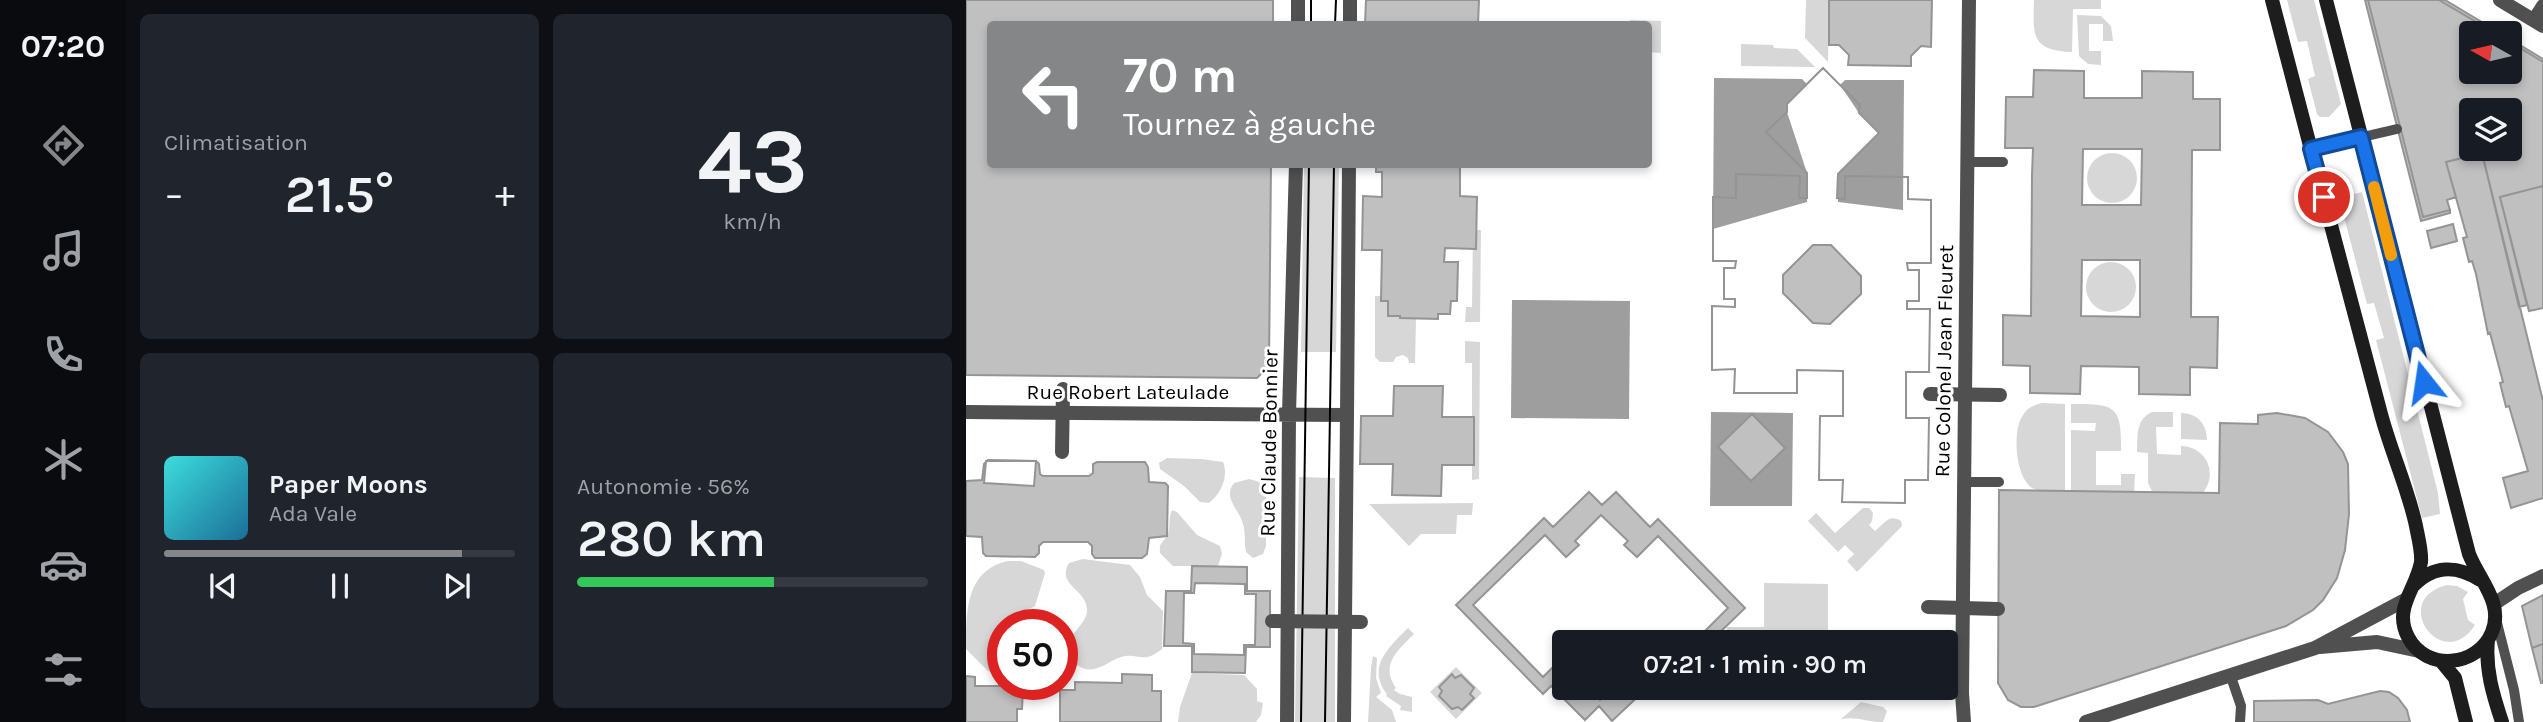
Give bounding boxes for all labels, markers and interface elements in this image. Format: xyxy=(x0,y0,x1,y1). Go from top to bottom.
north arrow xyxy=(2459,21,2522,84)
map controls xyxy=(2459,21,2522,161)
text: 07:20 xyxy=(21,28,105,65)
text: 70 m xyxy=(1123,47,1237,104)
icon: left xyxy=(1008,49,1099,140)
button: layers xyxy=(2459,98,2522,161)
text: Tournez à gauche xyxy=(1123,106,1376,143)
text: 43 xyxy=(697,109,808,215)
icon: directions xyxy=(39,121,88,170)
text: Climatisation xyxy=(164,129,308,156)
text: 21.5° xyxy=(285,164,394,225)
pin xyxy=(2294,167,2354,227)
text: − xyxy=(164,172,184,217)
text: + xyxy=(495,172,515,217)
icon: arrive xyxy=(2305,178,2343,216)
text: km/h xyxy=(723,208,782,235)
icon: music xyxy=(39,226,88,275)
street label: Rue Colonel Jean Fleuret xyxy=(1930,244,1958,477)
icon: phone xyxy=(39,330,88,379)
position arrow xyxy=(2387,345,2461,419)
street label: Rue Claude Bonnier xyxy=(1255,349,1283,537)
street label: Rue Robert Lateulade xyxy=(1027,380,1229,404)
icon: climate xyxy=(39,435,88,484)
text: Paper Moons xyxy=(269,469,428,500)
text: Autonomie · 56% xyxy=(577,473,750,500)
text: Ada Vale xyxy=(269,500,357,527)
text: 280 km xyxy=(577,508,766,569)
icon: car xyxy=(39,540,88,589)
icon: previous xyxy=(204,567,242,605)
icon: pause xyxy=(321,567,359,605)
icon: next xyxy=(438,567,476,605)
speed limit sign: 50 xyxy=(987,609,1078,700)
icon: filters xyxy=(39,645,88,694)
text: 07:21 · 1 min · 90 m xyxy=(1643,649,1867,680)

